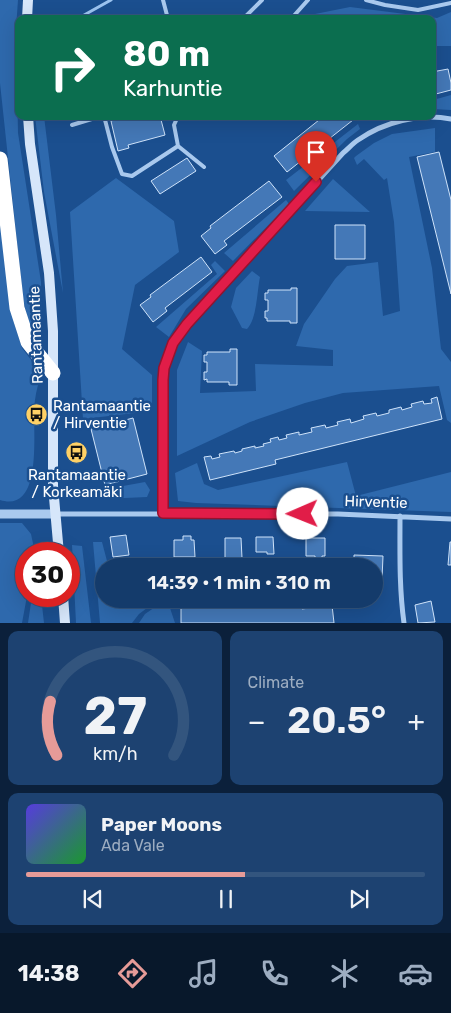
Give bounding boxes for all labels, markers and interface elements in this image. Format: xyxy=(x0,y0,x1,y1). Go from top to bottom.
text: 80 m xyxy=(123,33,210,75)
icon: right xyxy=(40,35,105,100)
text: Karhuntie xyxy=(123,75,223,102)
pin xyxy=(295,131,337,182)
icon: arrive xyxy=(302,138,330,166)
street label: Rantamaantie xyxy=(25,286,47,384)
place label: Rantamaantie / Hirventie xyxy=(53,397,151,432)
bus stop icon: Rantamaantie / Hirventie xyxy=(25,403,49,427)
bus stop icon: Rantamaantie / Korkeamäki xyxy=(65,440,89,464)
place label: Rantamaantie / Korkeamäki xyxy=(28,466,126,501)
position arrow xyxy=(276,487,328,539)
street label: Hirventie xyxy=(344,492,408,512)
speed limit sign: 30 xyxy=(15,542,80,607)
text: 14:39 · 1 min · 310 m xyxy=(147,571,331,594)
text: Climate xyxy=(248,673,304,692)
text: 27 xyxy=(83,685,147,747)
text: 20.5° xyxy=(287,697,386,743)
text: − xyxy=(248,705,266,738)
text: + xyxy=(408,705,425,738)
text: km/h xyxy=(92,743,137,764)
text: Paper Moons xyxy=(101,813,222,836)
text: Ada Vale xyxy=(101,836,165,855)
icon: previous xyxy=(79,885,107,913)
icon: pause xyxy=(212,885,240,913)
icon: next xyxy=(345,885,373,913)
icon: directions xyxy=(115,956,150,991)
icon: music xyxy=(186,956,221,991)
icon: phone xyxy=(257,956,292,991)
icon: climate xyxy=(327,956,362,991)
icon: car xyxy=(398,956,433,991)
text: 14:38 xyxy=(18,960,80,987)

